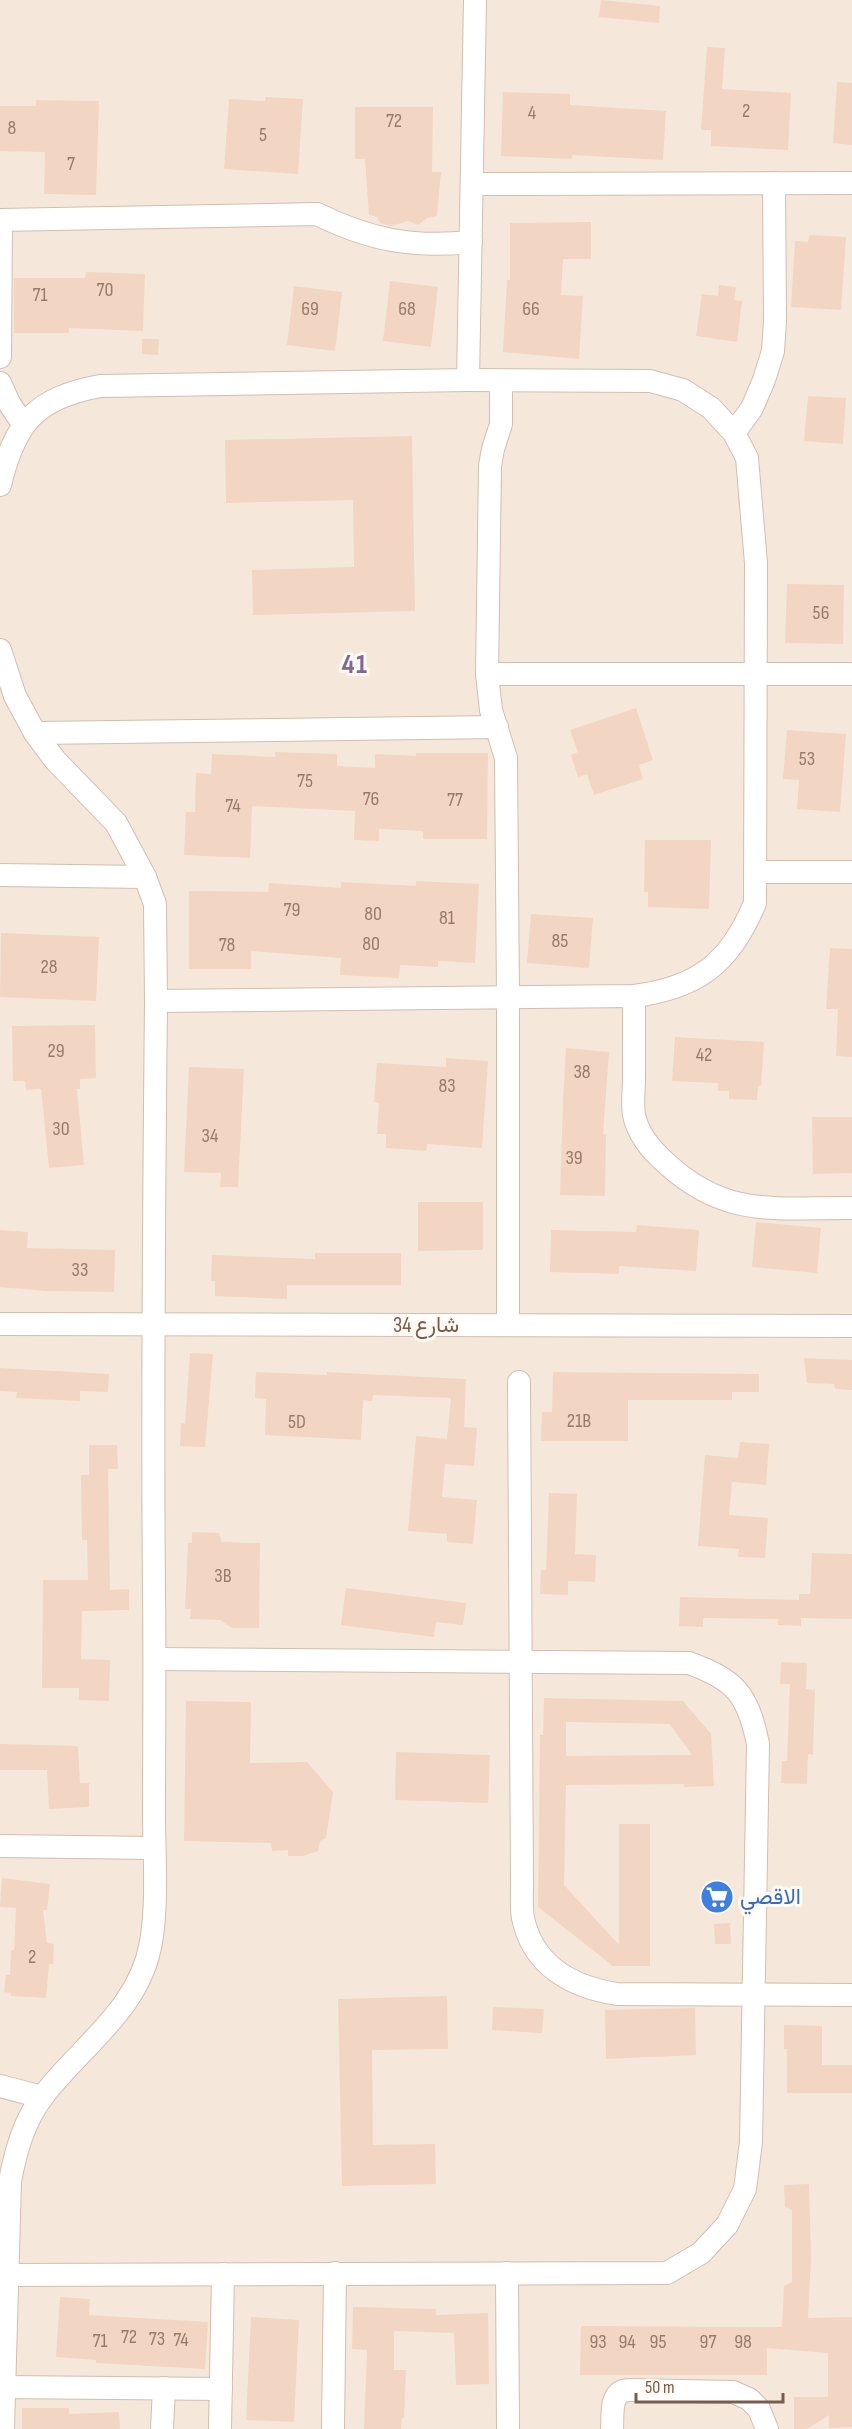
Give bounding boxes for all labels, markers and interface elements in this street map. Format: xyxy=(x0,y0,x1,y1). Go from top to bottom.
house number: 2 xyxy=(742,99,750,123)
house number: 4 xyxy=(528,101,536,125)
house number: 72 xyxy=(386,109,402,133)
house number: 8 xyxy=(8,116,16,140)
house number: 5 xyxy=(259,123,267,147)
house number: 7 xyxy=(67,152,75,176)
house number: 70 xyxy=(97,278,113,302)
house number: 71 xyxy=(32,283,48,307)
house number: 69 xyxy=(301,297,319,321)
house number: 68 xyxy=(398,297,416,321)
house number: 66 xyxy=(522,297,540,321)
house number: 56 xyxy=(813,601,829,625)
district label: 41 xyxy=(341,648,369,681)
house number: 53 xyxy=(799,747,815,771)
house number: 75 xyxy=(297,769,313,793)
house number: 76 xyxy=(363,787,379,811)
house number: 77 xyxy=(447,788,463,812)
house number: 74 xyxy=(225,794,241,818)
house number: 79 xyxy=(284,898,300,922)
house number: 80 xyxy=(364,902,382,926)
house number: 81 xyxy=(439,906,455,930)
house number: 85 xyxy=(552,929,568,953)
house number: 80 xyxy=(362,932,380,956)
house number: 78 xyxy=(219,933,235,957)
house number: 28 xyxy=(41,955,58,979)
house number: 29 xyxy=(47,1039,65,1063)
house number: 42 xyxy=(696,1043,712,1067)
house number: 38 xyxy=(573,1060,591,1084)
house number: 83 xyxy=(438,1074,456,1098)
house number: 30 xyxy=(52,1117,70,1141)
house number: 34 xyxy=(202,1124,218,1148)
house number: 39 xyxy=(565,1146,583,1170)
house number: 33 xyxy=(72,1258,88,1282)
street label: شارع 34 xyxy=(393,1312,459,1339)
house number: 21B xyxy=(567,1409,591,1433)
house number: 5D xyxy=(288,1410,306,1434)
house number: 3B xyxy=(214,1564,232,1588)
supermarket icon: الاقصي xyxy=(699,1879,735,1915)
place label: الاقصي xyxy=(740,1884,801,1915)
house number: 2 xyxy=(28,1945,36,1969)
house number: 72 xyxy=(121,2325,137,2349)
house number: 73 xyxy=(149,2327,165,2351)
house number: 74 xyxy=(173,2328,189,2352)
house number: 71 xyxy=(92,2329,108,2353)
house number: 93 xyxy=(589,2330,607,2354)
house number: 94 xyxy=(618,2330,636,2354)
house number: 95 xyxy=(650,2330,666,2354)
house number: 97 xyxy=(700,2330,716,2354)
house number: 98 xyxy=(734,2330,752,2354)
scale bar xyxy=(636,2366,783,2404)
text: 50 m xyxy=(645,2377,675,2398)

